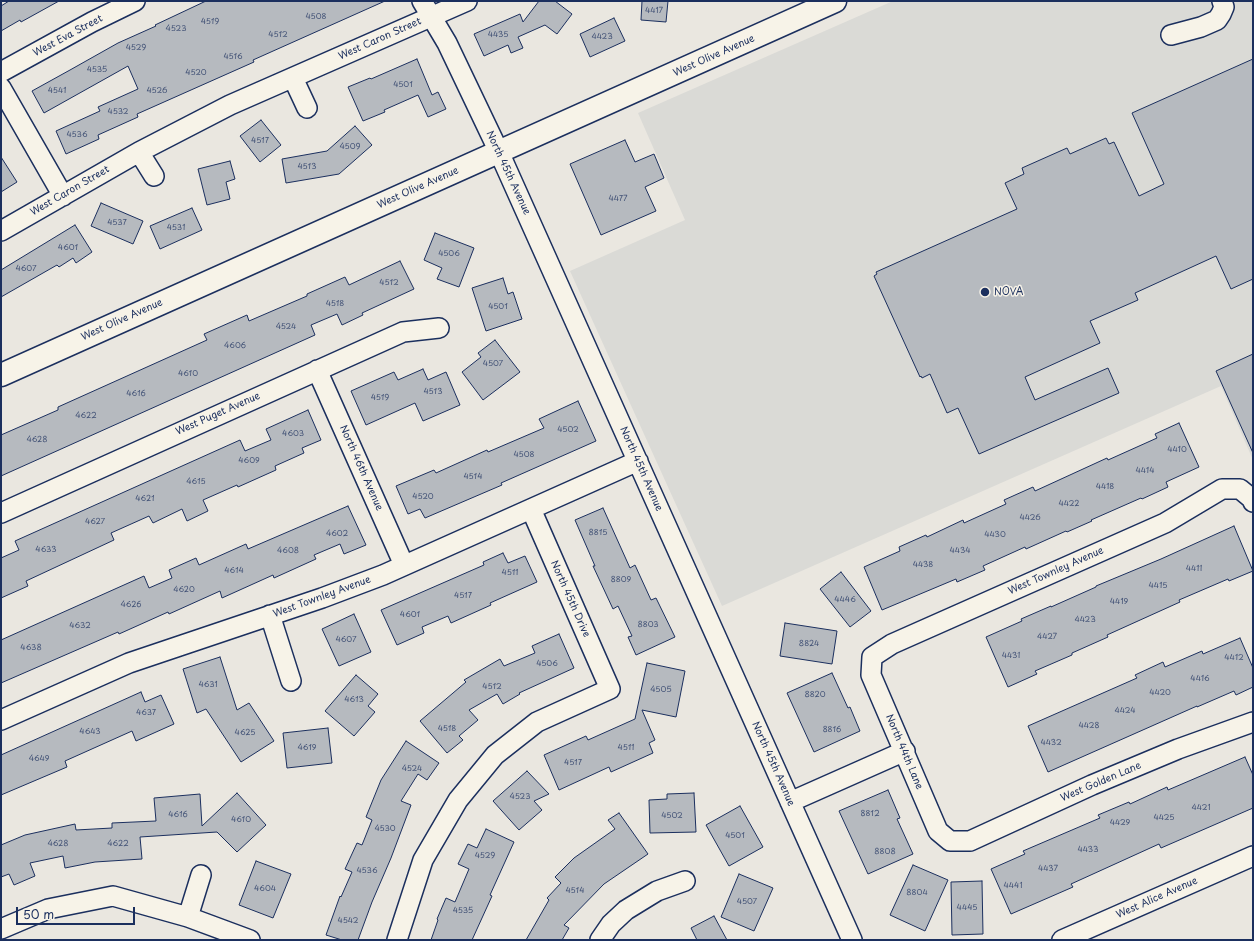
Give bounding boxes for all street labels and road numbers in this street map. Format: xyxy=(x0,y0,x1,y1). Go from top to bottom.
street label: West Eva Street xyxy=(31,13,105,59)
street label: West Caron Street xyxy=(337,15,423,63)
street label: West Olive Avenue xyxy=(671,33,757,79)
street label: North 45th Avenue xyxy=(483,129,533,217)
street label: West Caron Street xyxy=(28,163,112,219)
street label: West Olive Avenue xyxy=(375,165,461,211)
street label: West Olive Avenue xyxy=(79,297,165,343)
street label: West Puget Avenue xyxy=(174,390,262,438)
street label: North 46th Avenue xyxy=(337,423,385,513)
street label: North 45th Avenue xyxy=(617,425,665,513)
street label: West Townley Avenue xyxy=(1006,545,1106,597)
street label: North 45th Drive xyxy=(548,559,592,639)
street label: West Townley Avenue xyxy=(272,574,372,620)
street label: North 44th Lane xyxy=(883,713,925,791)
street label: North 45th Avenue xyxy=(749,720,797,808)
street label: West Golden Lane xyxy=(1059,760,1143,804)
street label: West Alice Avenue xyxy=(1115,875,1199,921)

